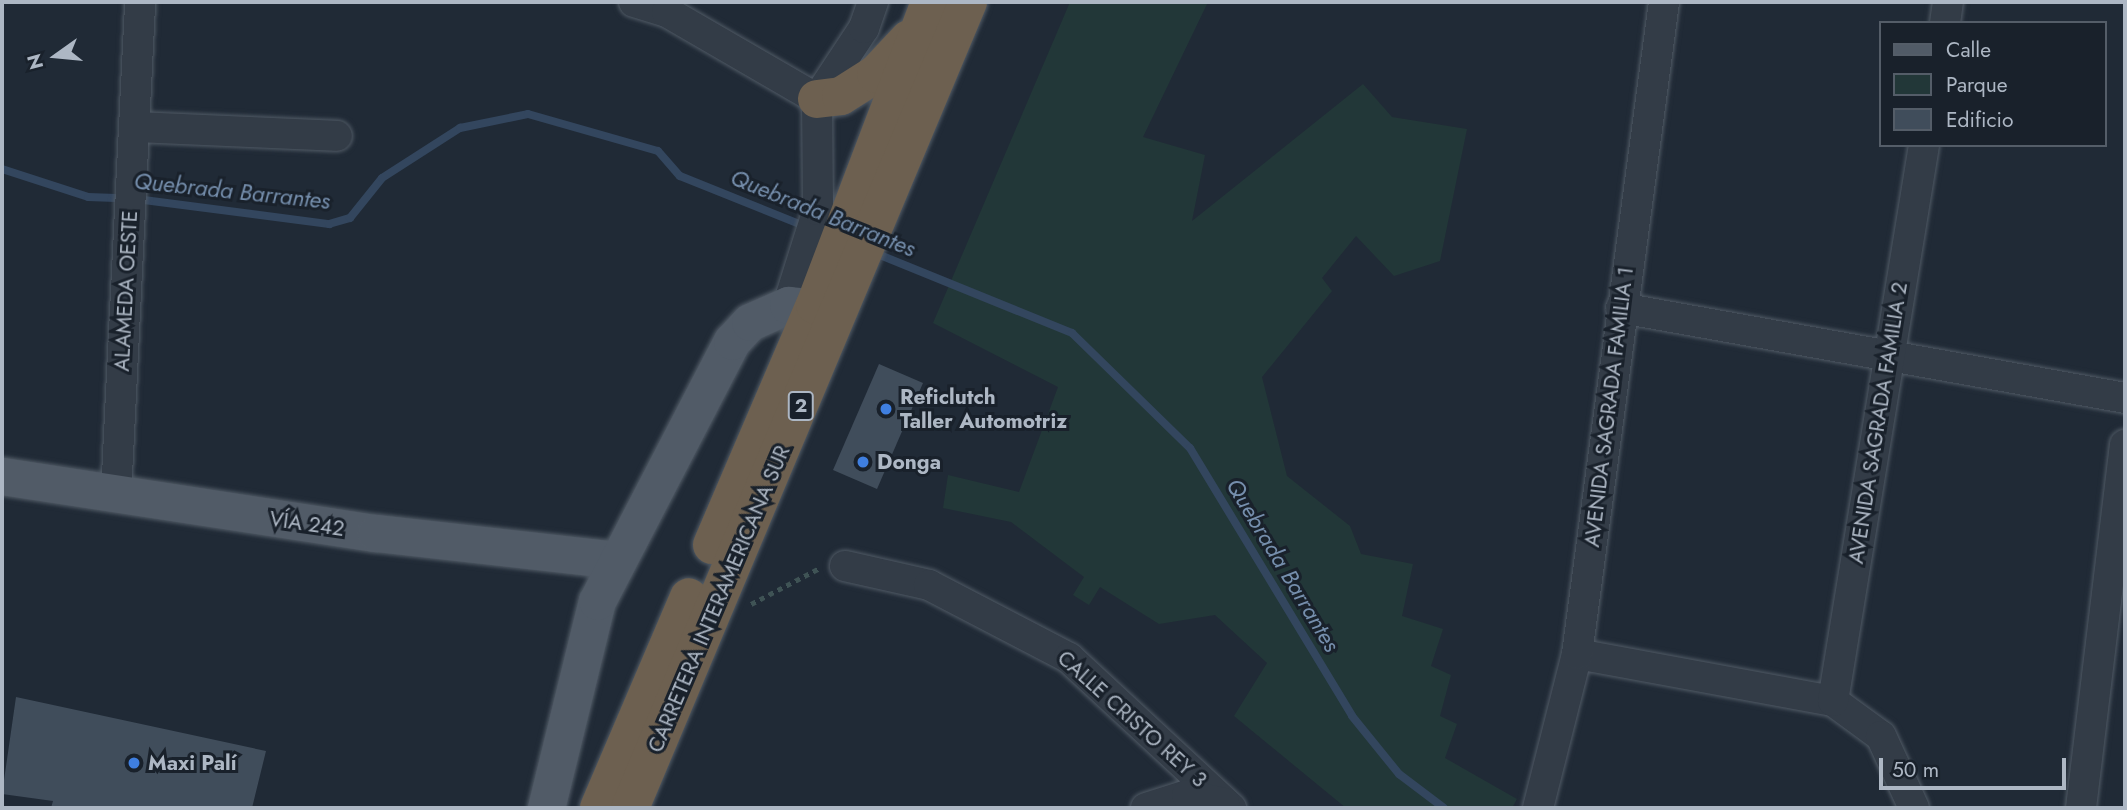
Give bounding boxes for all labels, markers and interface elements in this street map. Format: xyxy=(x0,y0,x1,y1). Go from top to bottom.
north arrow xyxy=(21,21,91,91)
legend xyxy=(1878,21,2106,147)
text: Calle xyxy=(1946,35,1991,65)
text: N xyxy=(20,51,50,72)
text: Parque xyxy=(1946,70,2008,100)
text: Edificio xyxy=(1946,105,2013,135)
water label: Quebrada Barrantes xyxy=(726,163,920,263)
water label: Quebrada Barrantes xyxy=(133,167,331,215)
street label: ALAMEDA OESTE xyxy=(109,210,143,372)
street label: AVENIDA SAGRADA FAMILIA 1 xyxy=(1579,265,1639,549)
street label: AVENIDA SAGRADA FAMILIA 2 xyxy=(1843,280,1913,566)
place label: Reficlutch Taller Automotriz xyxy=(900,384,1067,434)
road number: 2 xyxy=(787,390,815,422)
marker: Reficlutch Taller Automotriz xyxy=(878,401,894,417)
street label: CARRETERA INTERAMERICANA SUR xyxy=(643,442,795,756)
place label: Donga xyxy=(877,449,941,475)
marker: Donga xyxy=(855,454,871,470)
water label: Quebrada Barrantes xyxy=(1220,473,1346,657)
street label: VÍA 242 xyxy=(268,506,346,542)
street label: CALLE CRISTO REY 3 xyxy=(1052,645,1212,793)
scale bar xyxy=(1882,744,2069,788)
place label: Maxi Palí xyxy=(148,750,237,776)
marker: Maxi Palí xyxy=(126,755,142,771)
text: 50 m xyxy=(1892,755,1939,785)

